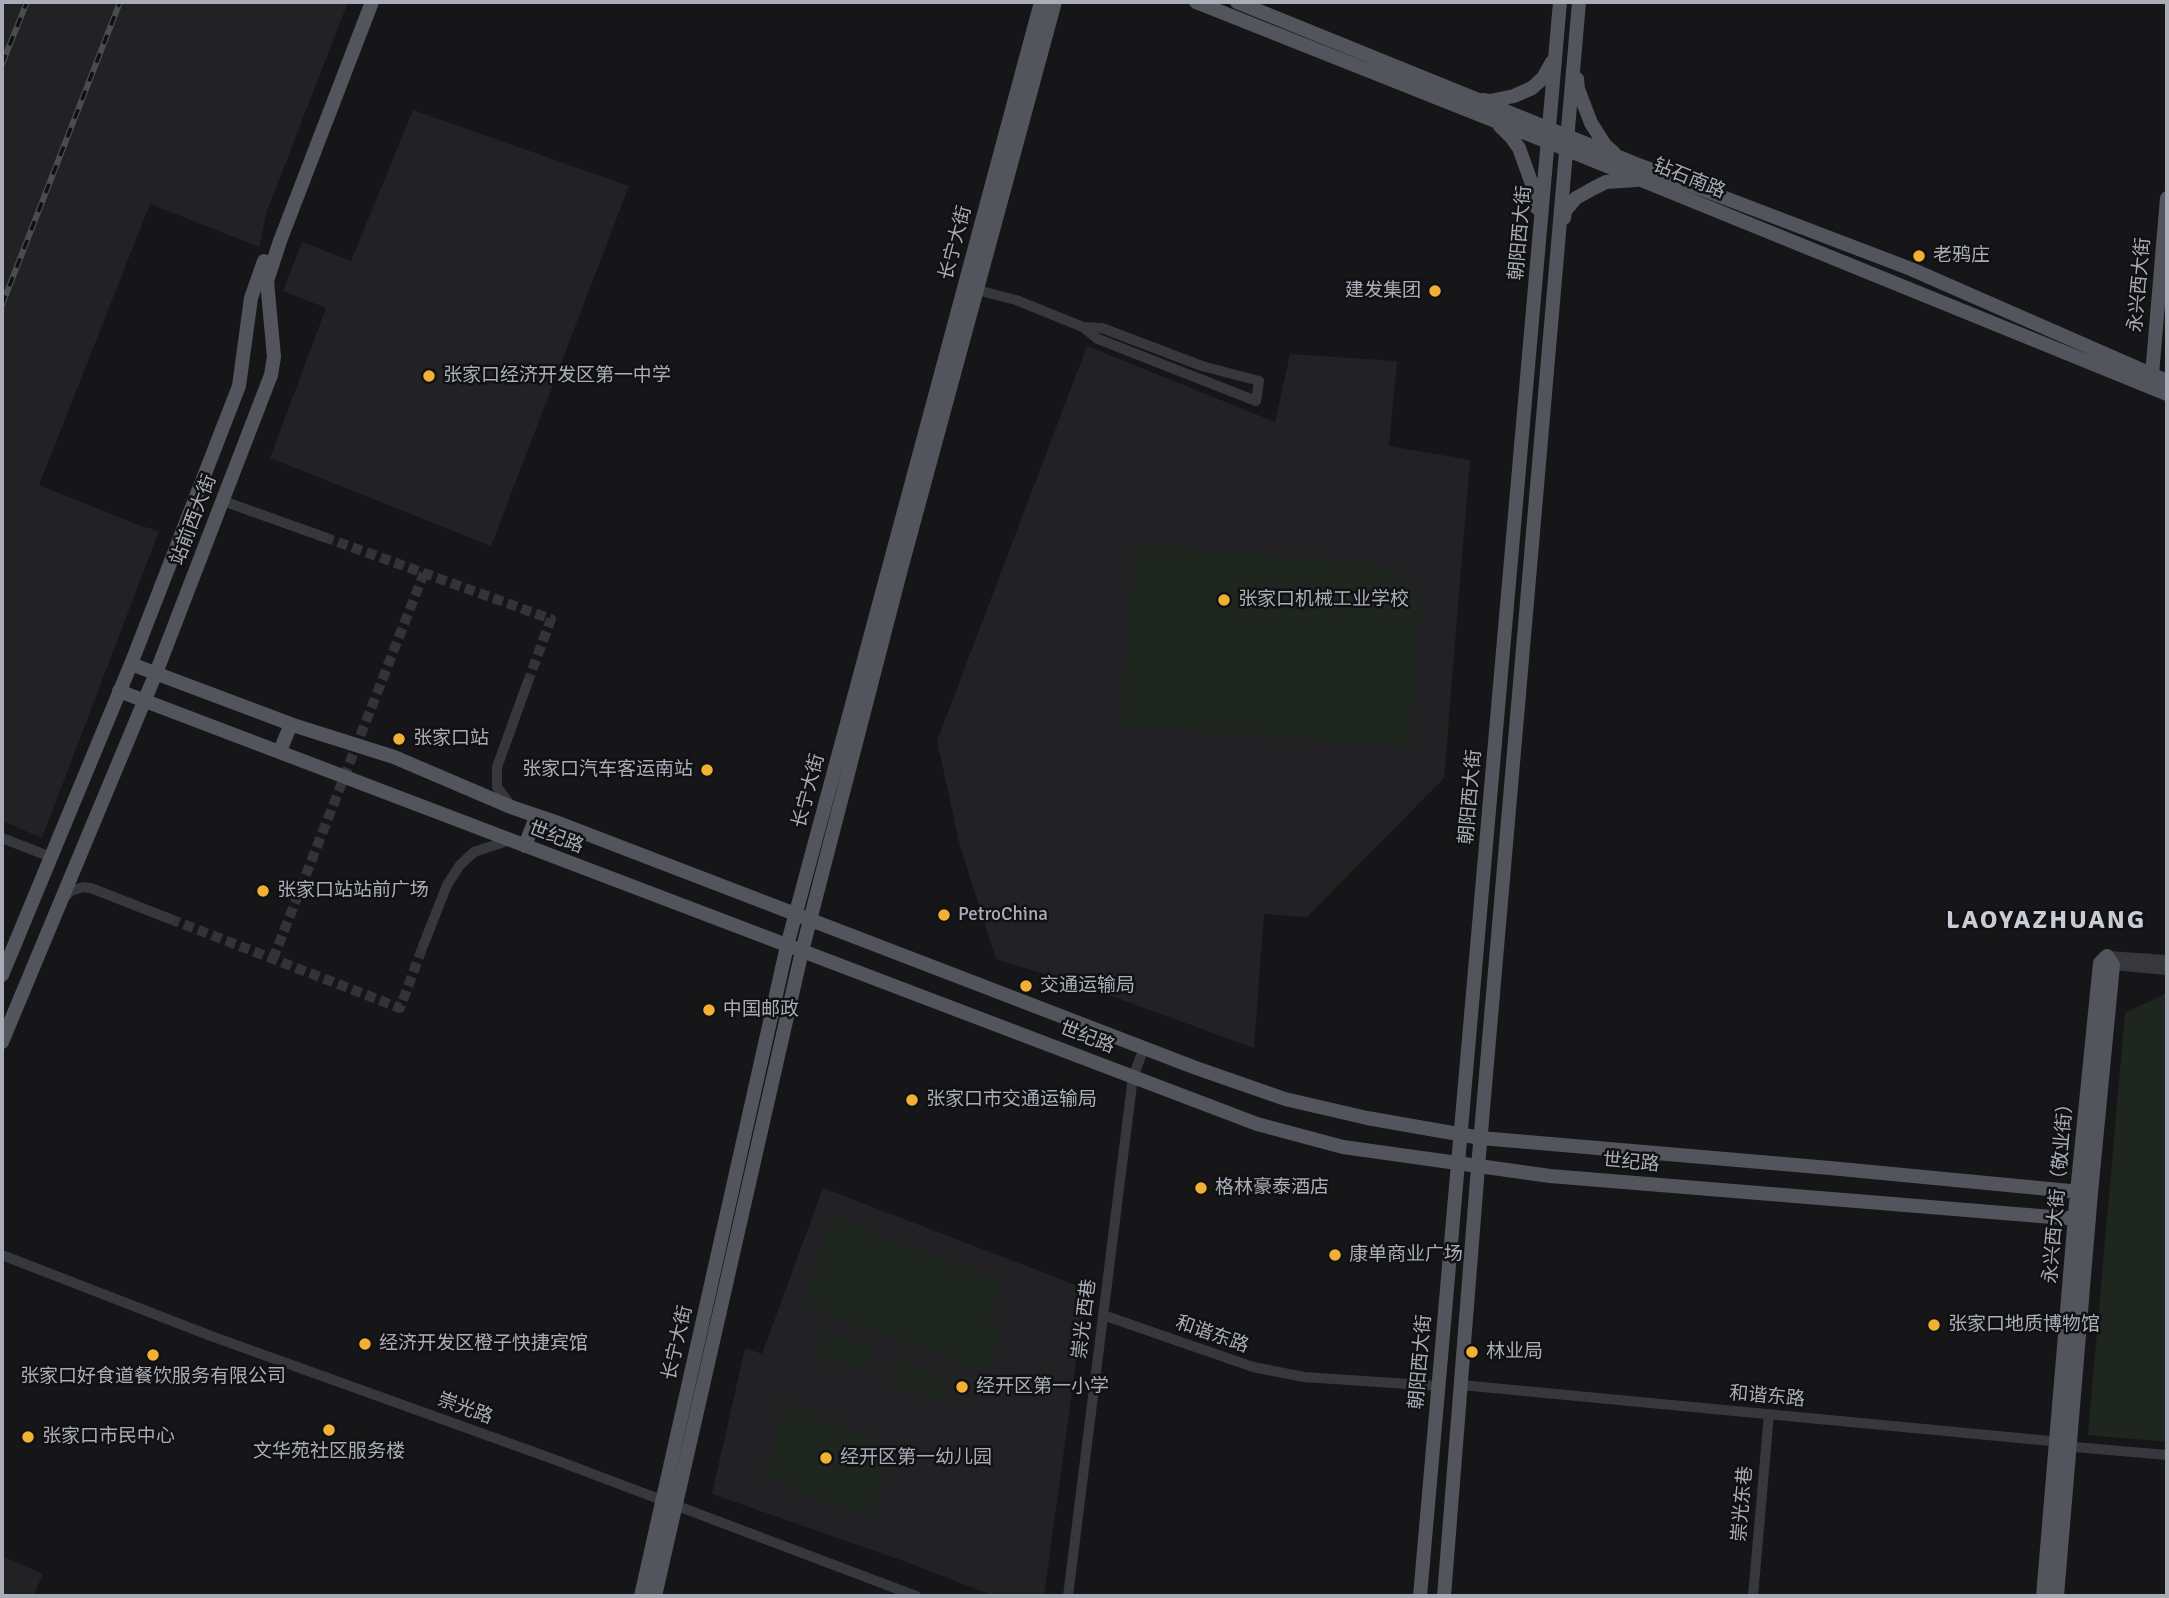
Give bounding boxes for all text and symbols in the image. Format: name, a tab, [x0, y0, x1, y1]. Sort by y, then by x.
street label: 钻石南路	[1649, 154, 1729, 204]
street label: 朝阳西大街	[1506, 185, 1536, 281]
street label: 长宁大街	[935, 203, 977, 283]
street label: 永兴西大街	[2125, 237, 2155, 333]
place label: 老鸦庄	[1933, 245, 1990, 267]
marker: 老鸦庄	[1911, 248, 1927, 264]
place label: 建发集团	[1345, 280, 1421, 302]
marker: 建发集团	[1427, 283, 1443, 299]
place label: 张家口经济开发区第一中学	[443, 365, 671, 387]
marker: 张家口经济开发区第一中学	[421, 368, 437, 384]
street label: 站前西大街	[166, 472, 222, 568]
place label: 张家口机械工业学校	[1238, 589, 1409, 611]
marker: 张家口机械工业学校	[1216, 592, 1232, 608]
place label: 张家口站	[413, 728, 489, 750]
marker: 张家口站	[391, 731, 407, 747]
street label: 朝阳西大街	[1456, 749, 1486, 845]
street label: 长宁大街	[788, 751, 830, 831]
place label: 张家口汽车客运南站	[522, 759, 693, 781]
marker: 张家口汽车客运南站	[699, 762, 715, 778]
street label: 世纪路	[525, 817, 587, 859]
place label: 张家口站站前广场	[277, 880, 429, 902]
marker: 张家口站站前广场	[255, 883, 271, 899]
place label: PetroChina	[958, 904, 1048, 926]
district label: LAOYAZHUANG	[1947, 905, 2145, 937]
marker: PetroChina	[936, 907, 952, 923]
place label: 交通运输局	[1040, 975, 1135, 997]
marker: 交通运输局	[1018, 978, 1034, 994]
place label: 中国邮政	[723, 999, 799, 1021]
marker: 中国邮政	[701, 1002, 717, 1018]
street label: 世纪路	[1056, 1017, 1118, 1059]
place label: 张家口市交通运输局	[926, 1089, 1097, 1111]
marker: 张家口市交通运输局	[904, 1092, 920, 1108]
street label: 永兴西大街（敬业街）	[2039, 1093, 2079, 1285]
street label: 世纪路	[1602, 1149, 1660, 1177]
place label: 格林豪泰酒店	[1215, 1177, 1329, 1199]
marker: 格林豪泰酒店	[1193, 1180, 1209, 1196]
place label: 康单商业广场	[1349, 1244, 1463, 1266]
marker: 康单商业广场	[1327, 1247, 1343, 1263]
street label: 崇光 西巷	[1069, 1278, 1101, 1360]
street label: 长宁大街	[658, 1303, 698, 1383]
street label: 和谐东路	[1172, 1312, 1252, 1358]
street label: 朝阳西大街	[1406, 1314, 1436, 1410]
place label: 张家口地质博物馆	[1948, 1314, 2100, 1336]
marker: 张家口地质博物馆	[1926, 1317, 1942, 1333]
place label: 经济开发区橙子快捷宾馆	[379, 1333, 588, 1355]
marker: 经济开发区橙子快捷宾馆	[357, 1336, 373, 1352]
place label: 林业局	[1486, 1341, 1543, 1363]
marker: 林业局	[1464, 1344, 1480, 1360]
marker: 张家口好食道餐饮服务有限公司	[145, 1347, 161, 1363]
place label: 张家口好食道餐饮服务有限公司	[20, 1366, 286, 1388]
place label: 经开区第一小学	[976, 1376, 1109, 1398]
marker: 经开区第一小学	[954, 1379, 970, 1395]
street label: 和谐东路	[1728, 1382, 1806, 1412]
street label: 崇光路	[434, 1389, 496, 1429]
marker: 文华苑社区服务楼	[321, 1422, 337, 1438]
place label: 张家口市民中心	[42, 1426, 175, 1448]
marker: 张家口市民中心	[20, 1429, 36, 1445]
place label: 文华苑社区服务楼	[253, 1441, 405, 1463]
place label: 经开区第一幼儿园	[840, 1447, 992, 1469]
marker: 经开区第一幼儿园	[818, 1450, 834, 1466]
street label: 崇光东巷	[1728, 1465, 1758, 1543]

